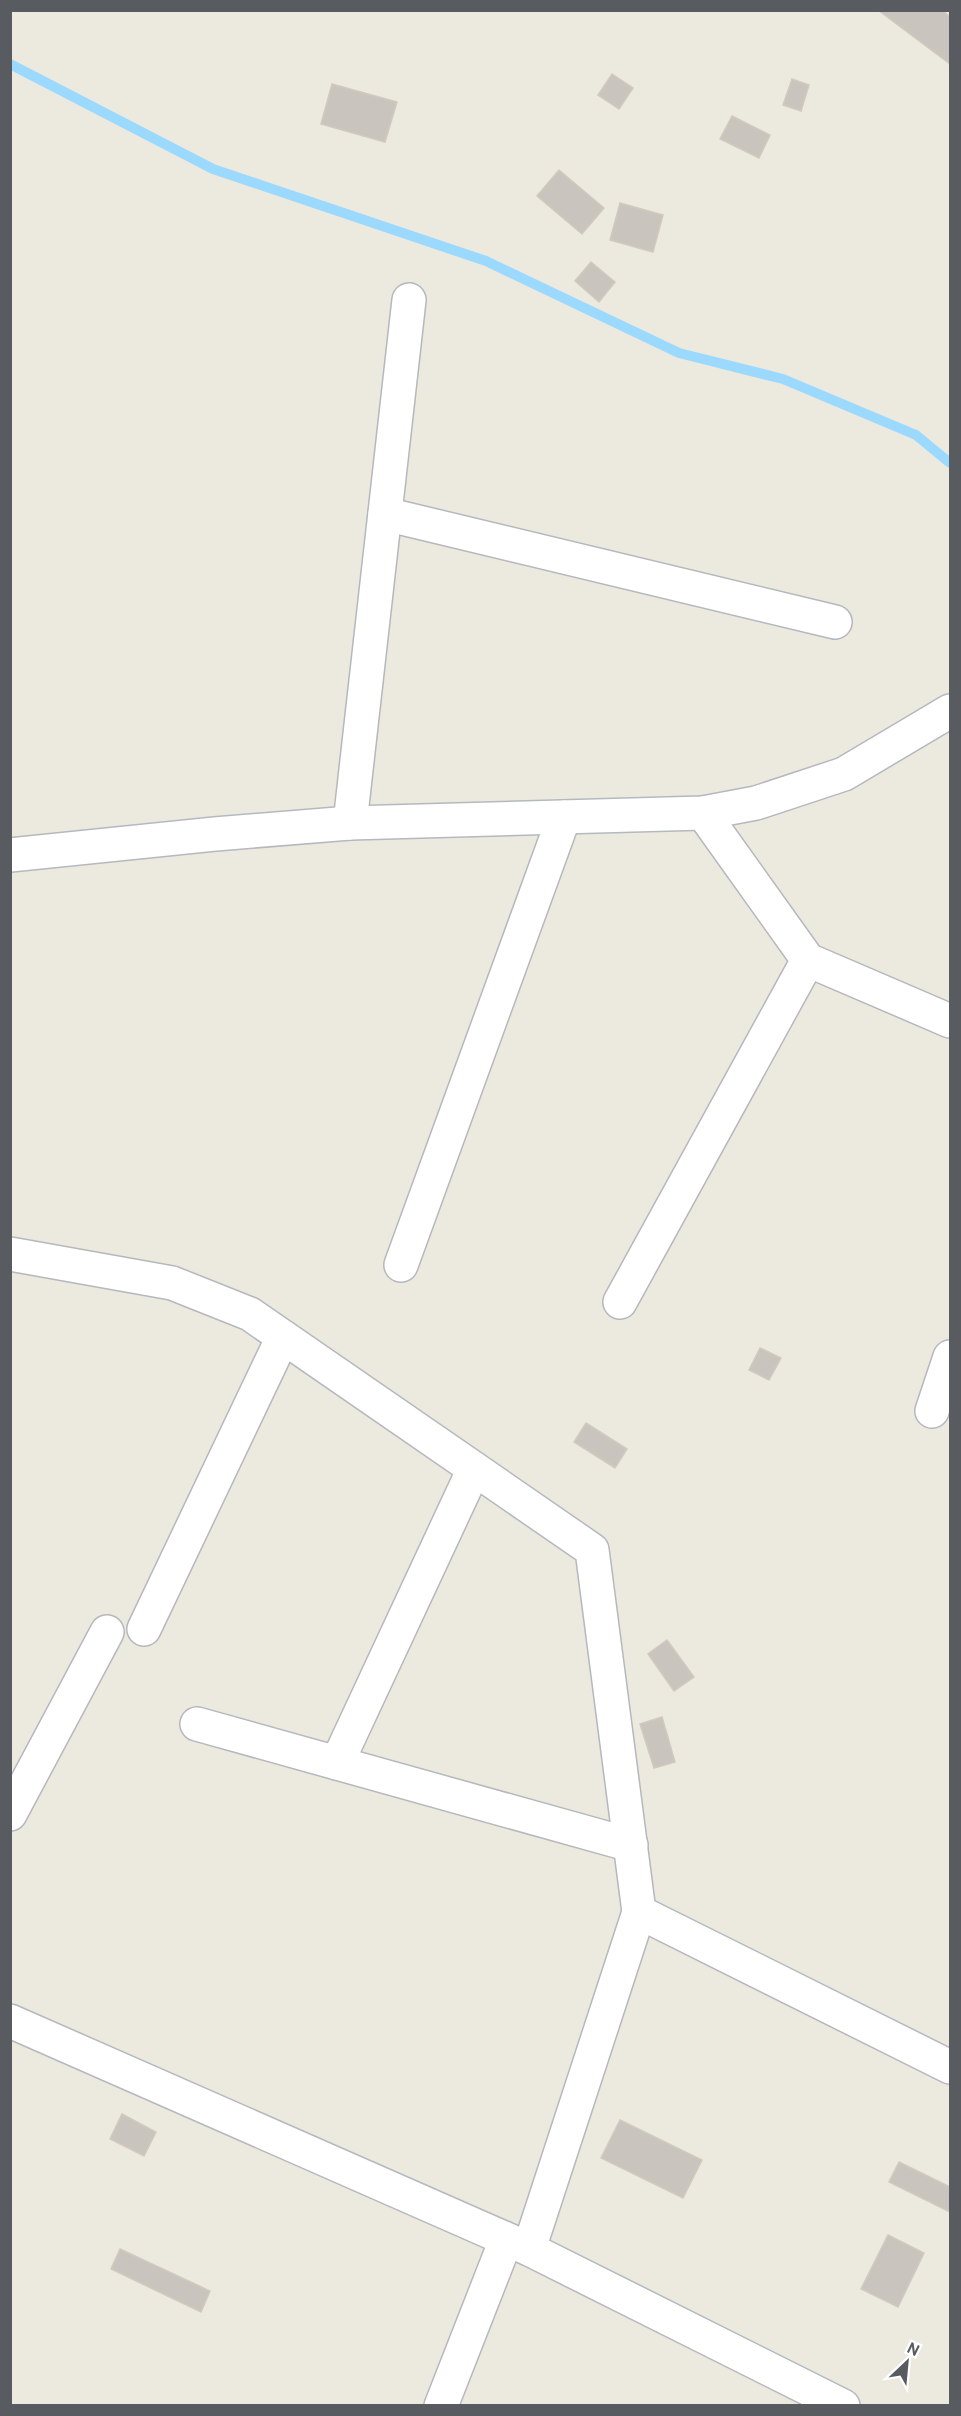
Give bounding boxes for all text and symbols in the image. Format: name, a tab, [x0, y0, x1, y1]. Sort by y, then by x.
north arrow	[877, 2332, 937, 2392]
text: N	[903, 2339, 922, 2362]

